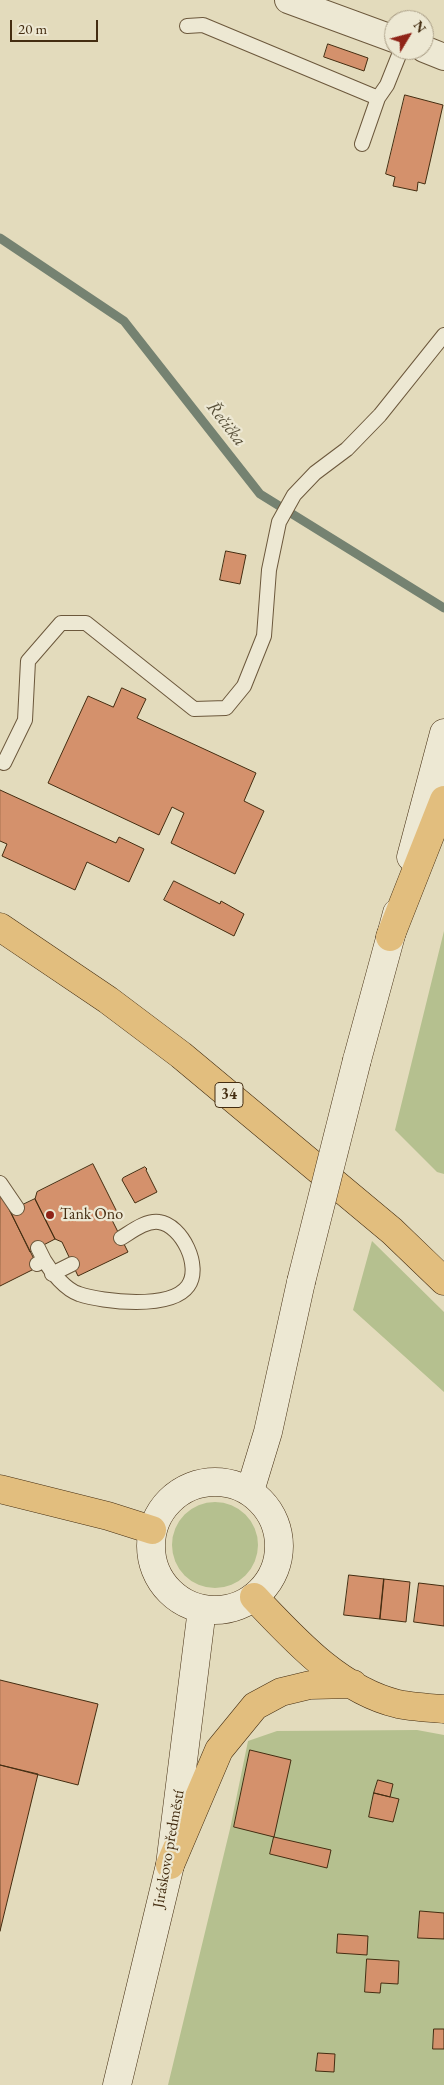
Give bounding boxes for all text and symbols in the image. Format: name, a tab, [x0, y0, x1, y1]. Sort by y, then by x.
scale bar	[12, 10, 100, 42]
north arrow	[384, 10, 434, 60]
text: N	[410, 17, 431, 37]
text: 20 m	[18, 19, 47, 38]
water label: Řečička	[202, 397, 250, 451]
road number: 34	[215, 1082, 243, 1108]
place label: Tank Ono	[60, 1205, 123, 1225]
marker: Tank Ono	[44, 1209, 56, 1221]
street label: Jiráskovo předměstí	[149, 1788, 189, 1910]

